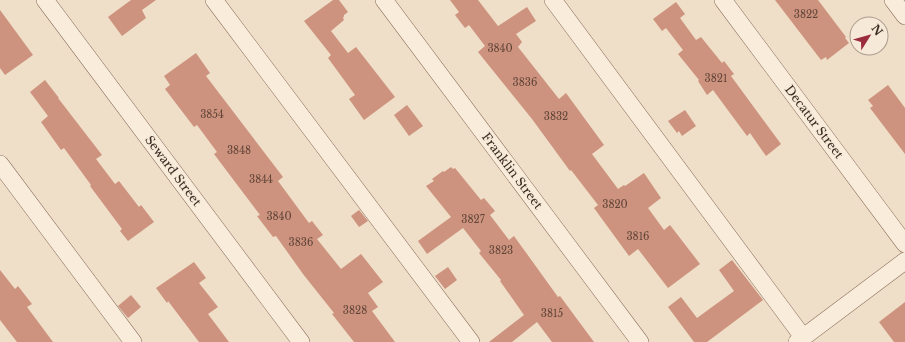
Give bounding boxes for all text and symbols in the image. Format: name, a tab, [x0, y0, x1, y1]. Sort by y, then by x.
house number: 3822	[794, 8, 818, 21]
north arrow	[849, 16, 889, 56]
text: N	[868, 22, 886, 39]
house number: 3840	[487, 42, 513, 55]
house number: 3821	[705, 72, 727, 85]
house number: 3836	[513, 76, 537, 89]
street label: Decatur Street	[782, 82, 847, 162]
house number: 3854	[200, 108, 224, 121]
house number: 3832	[544, 110, 568, 123]
street label: Franklin Street	[479, 130, 546, 212]
street label: Seward Street	[142, 132, 205, 209]
house number: 3848	[227, 144, 251, 157]
house number: 3844	[249, 173, 273, 186]
house number: 3820	[602, 198, 628, 211]
house number: 3840	[266, 210, 292, 223]
house number: 3827	[461, 213, 486, 226]
house number: 3816	[626, 230, 650, 243]
house number: 3836	[289, 236, 313, 249]
house number: 3823	[489, 244, 513, 257]
house number: 3828	[343, 304, 367, 317]
house number: 3815	[541, 307, 563, 320]

